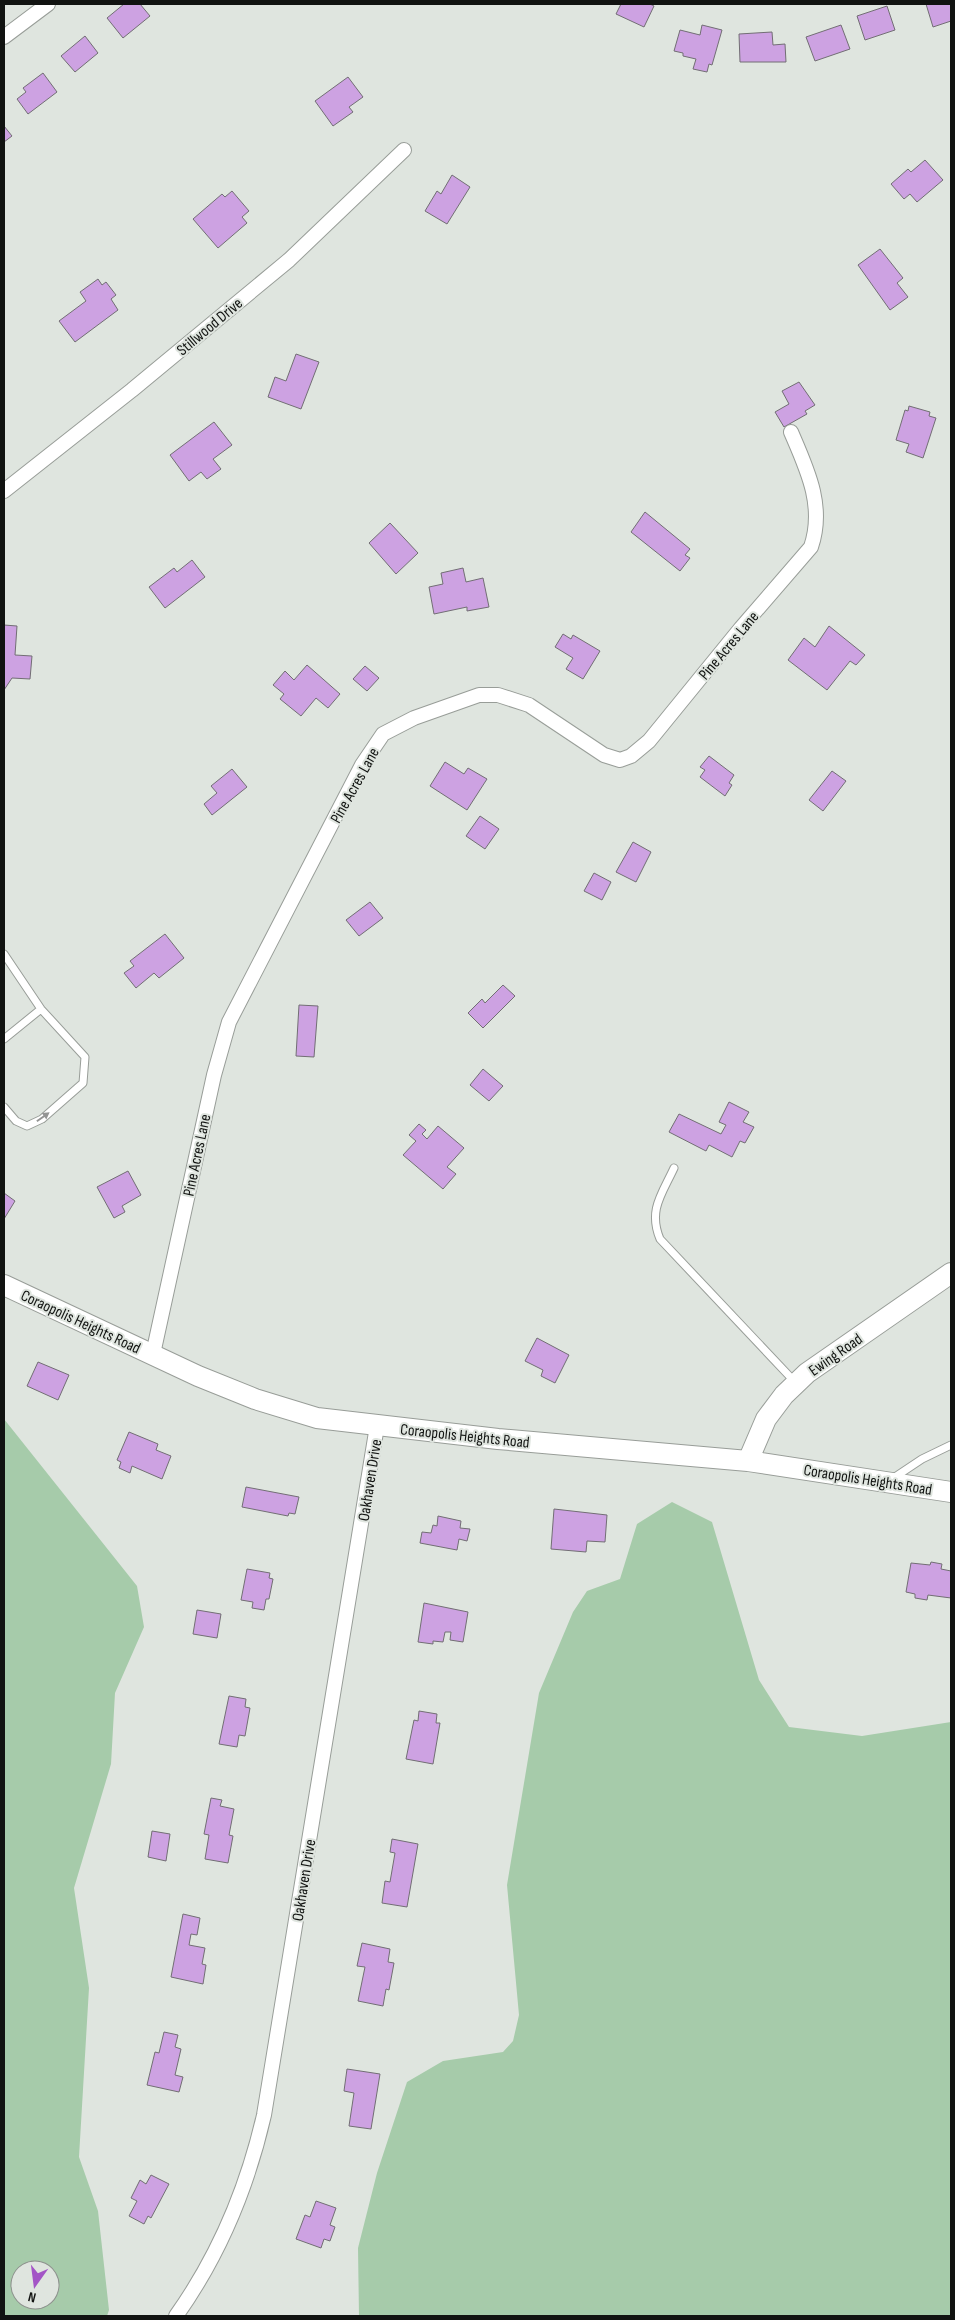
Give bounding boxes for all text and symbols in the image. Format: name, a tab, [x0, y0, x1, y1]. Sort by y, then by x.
street label: Stillwood Drive	[173, 294, 247, 360]
street label: Pine Acres Lane	[695, 608, 763, 684]
street label: Pine Acres Lane	[327, 745, 384, 827]
one-way arrow	[36, 1112, 50, 1122]
street label: Pine Acres Lane	[180, 1113, 215, 1198]
street label: Coraopolis Heights Road	[18, 1286, 143, 1358]
street label: Ewing Road	[805, 1330, 866, 1381]
street label: Coraopolis Heights Road	[399, 1420, 530, 1453]
street label: Oakhaven Drive	[355, 1438, 386, 1523]
street label: Coraopolis Heights Road	[802, 1461, 933, 1500]
street label: Oakhaven Drive	[289, 1838, 320, 1923]
north arrow	[10, 2260, 60, 2310]
text: N	[26, 2288, 38, 2306]

